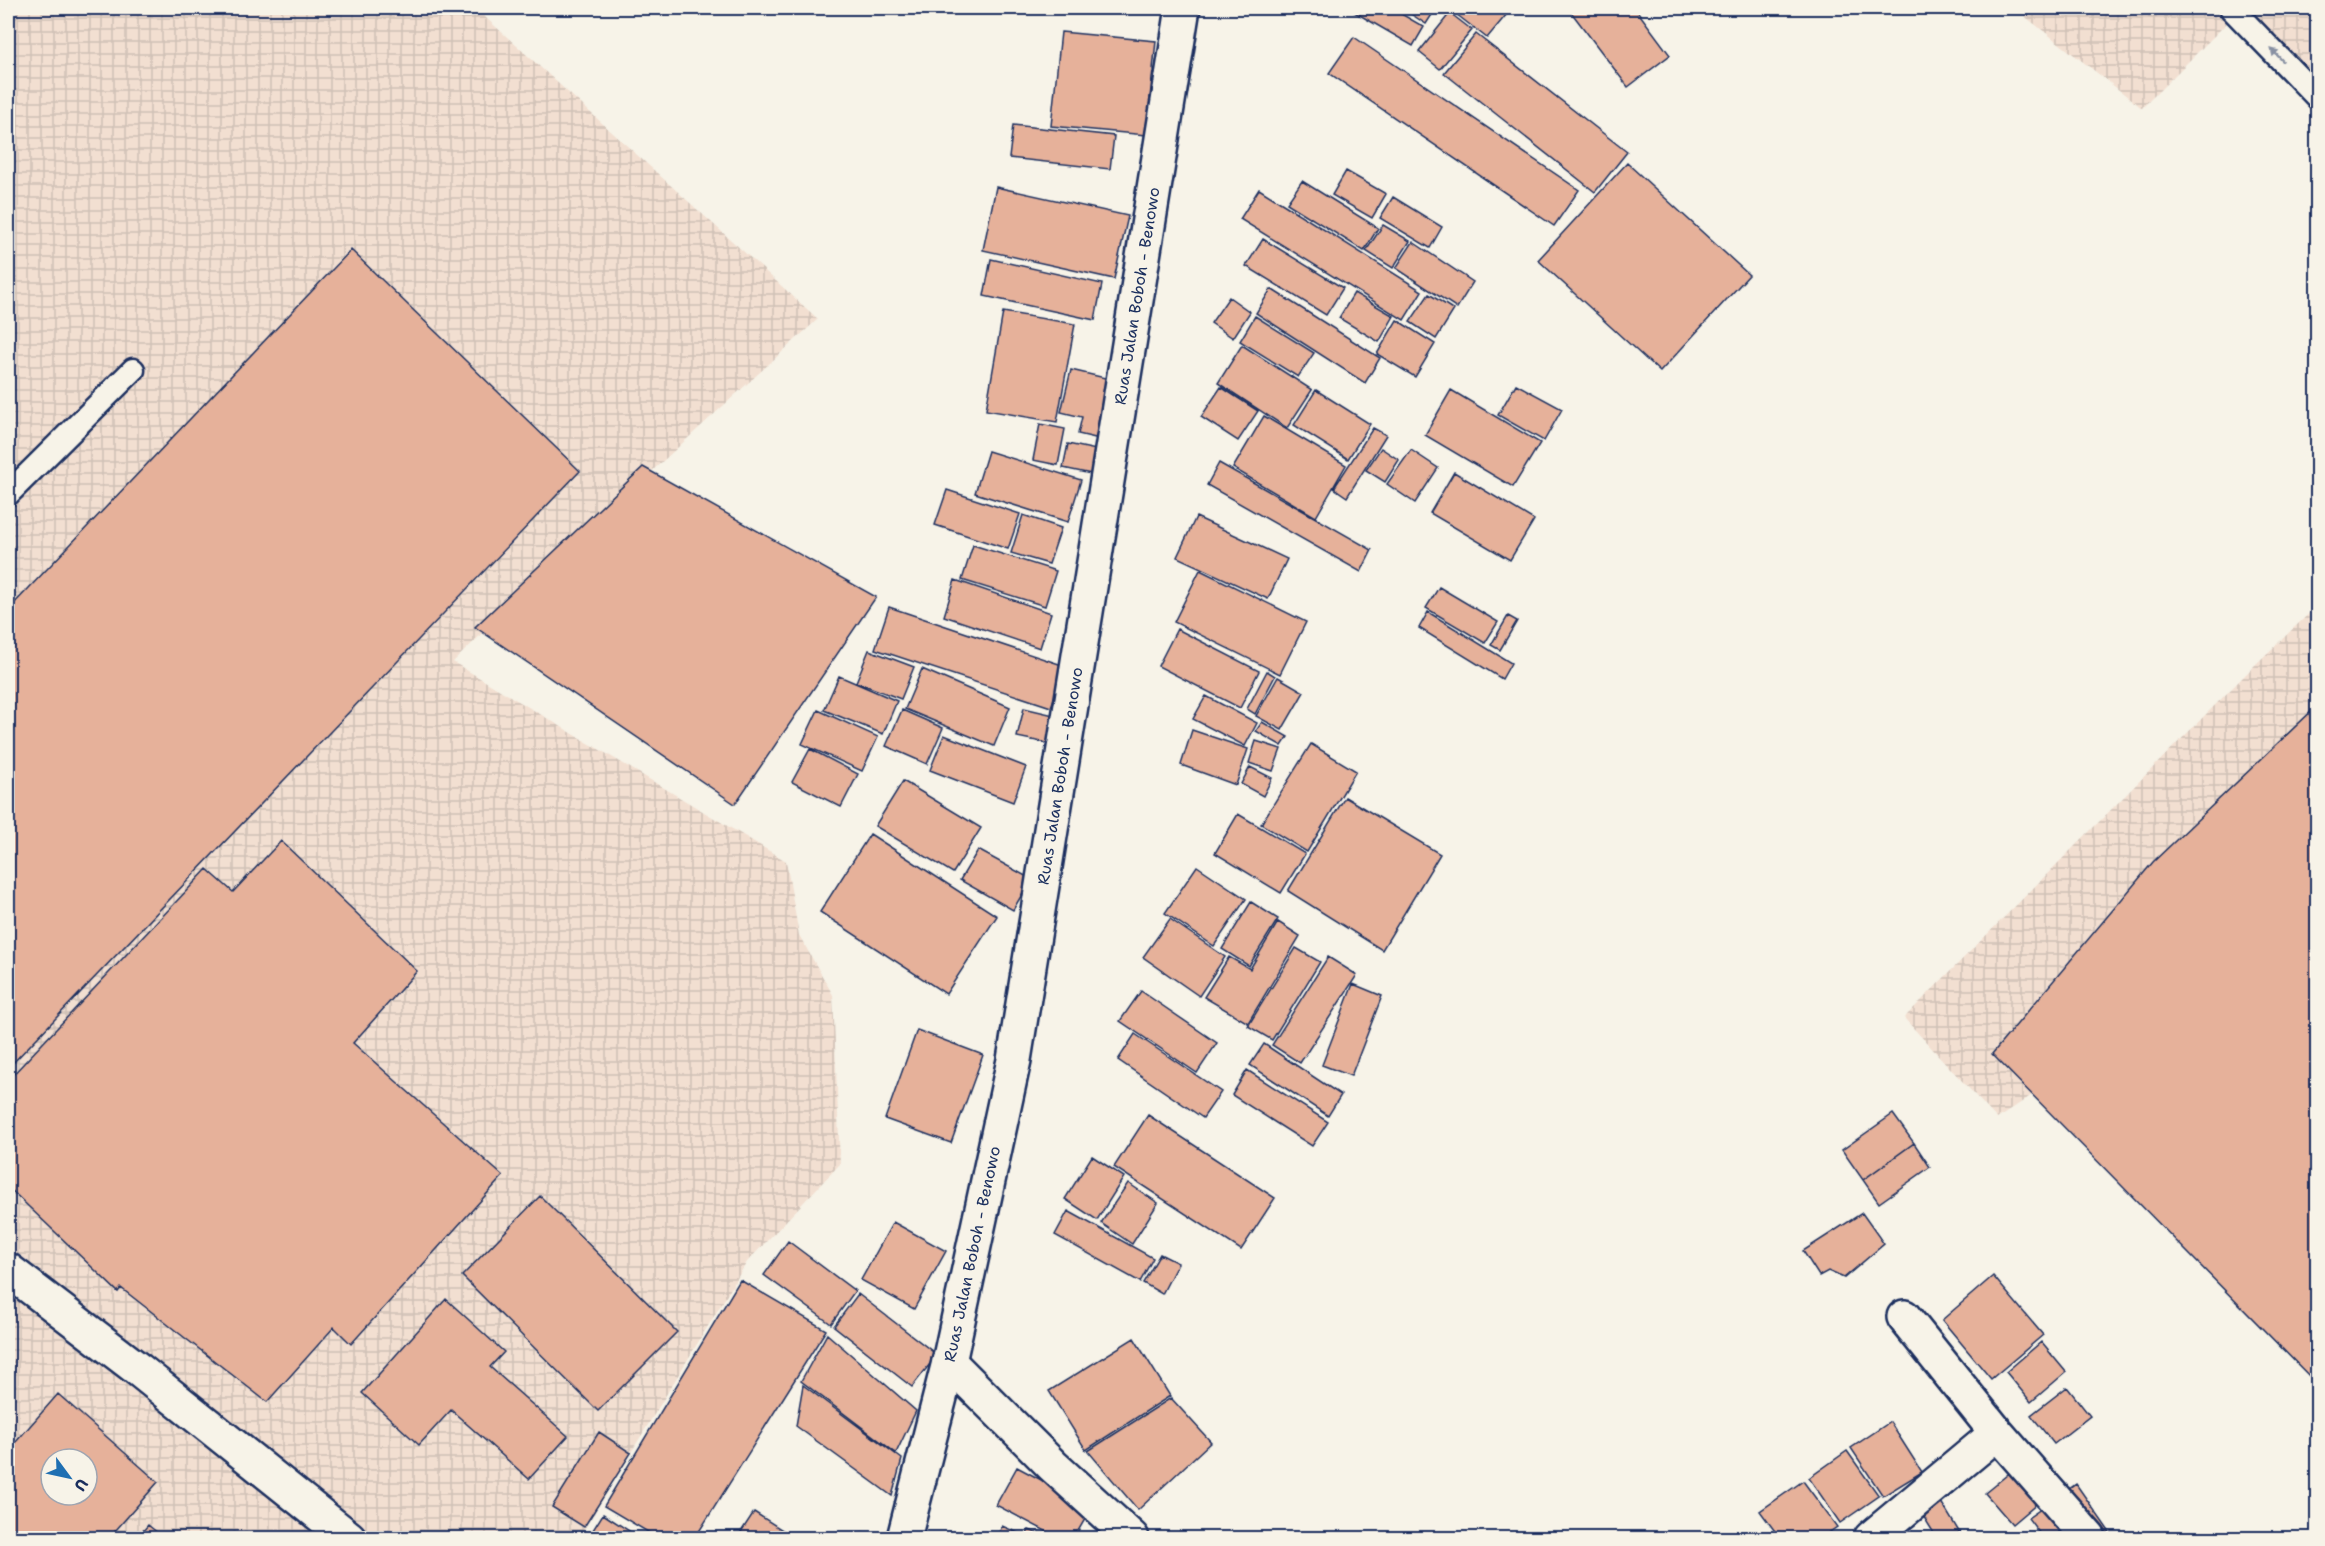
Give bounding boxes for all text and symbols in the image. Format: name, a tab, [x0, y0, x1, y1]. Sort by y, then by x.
one-way arrow	[2270, 48, 2284, 63]
street label: Ruas Jalan Boboh - Benowo	[1109, 186, 1165, 406]
street label: Ruas Jalan Boboh - Benowo	[1032, 666, 1088, 886]
street label: Ruas Jalan Boboh - Benowo	[939, 1144, 1005, 1364]
north arrow	[39, 1447, 99, 1507]
text: U	[69, 1475, 93, 1495]

